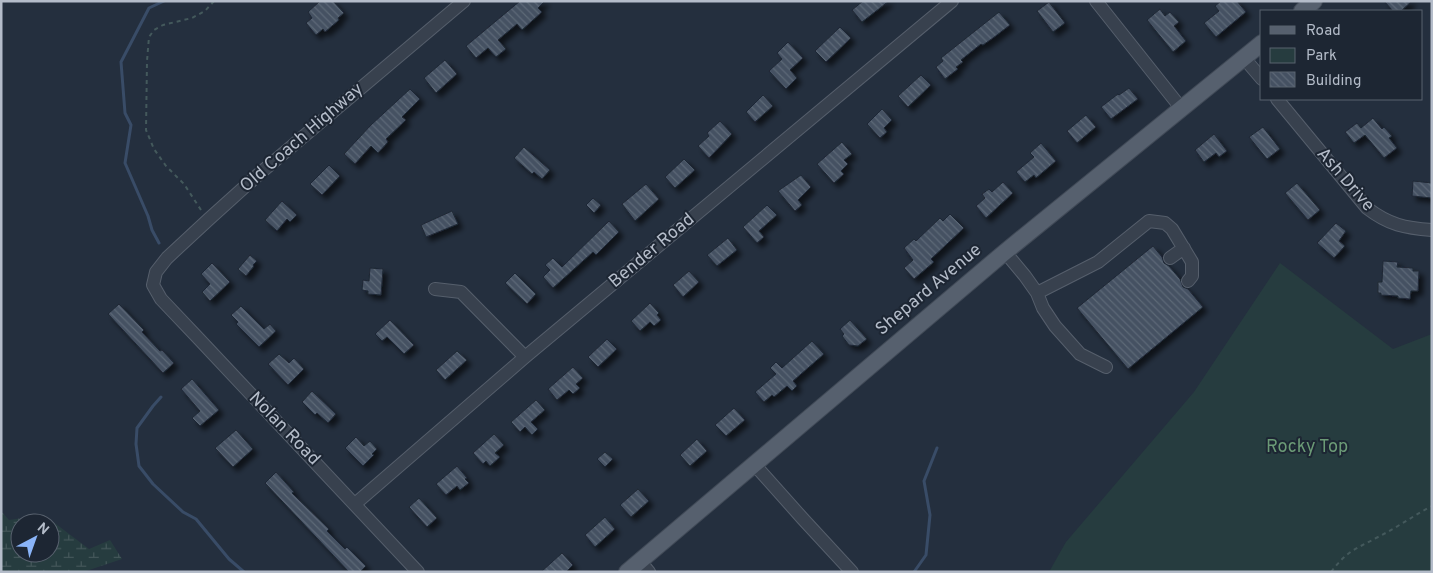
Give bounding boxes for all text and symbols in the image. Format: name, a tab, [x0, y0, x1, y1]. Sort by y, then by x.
legend	[1260, 10, 1423, 100]
text: Road	[1306, 22, 1341, 41]
text: Park	[1306, 47, 1337, 66]
text: Building	[1306, 72, 1361, 91]
street label: Old Coach Highway	[235, 78, 369, 198]
street label: Ash Drive	[1311, 143, 1379, 217]
street label: Bender Road	[604, 208, 700, 294]
street label: Shepard Avenue	[871, 239, 987, 341]
street label: Nolan Road	[243, 387, 325, 471]
park label: Rocky Top	[1266, 436, 1348, 459]
north arrow	[10, 513, 60, 563]
text: N	[33, 520, 52, 539]

